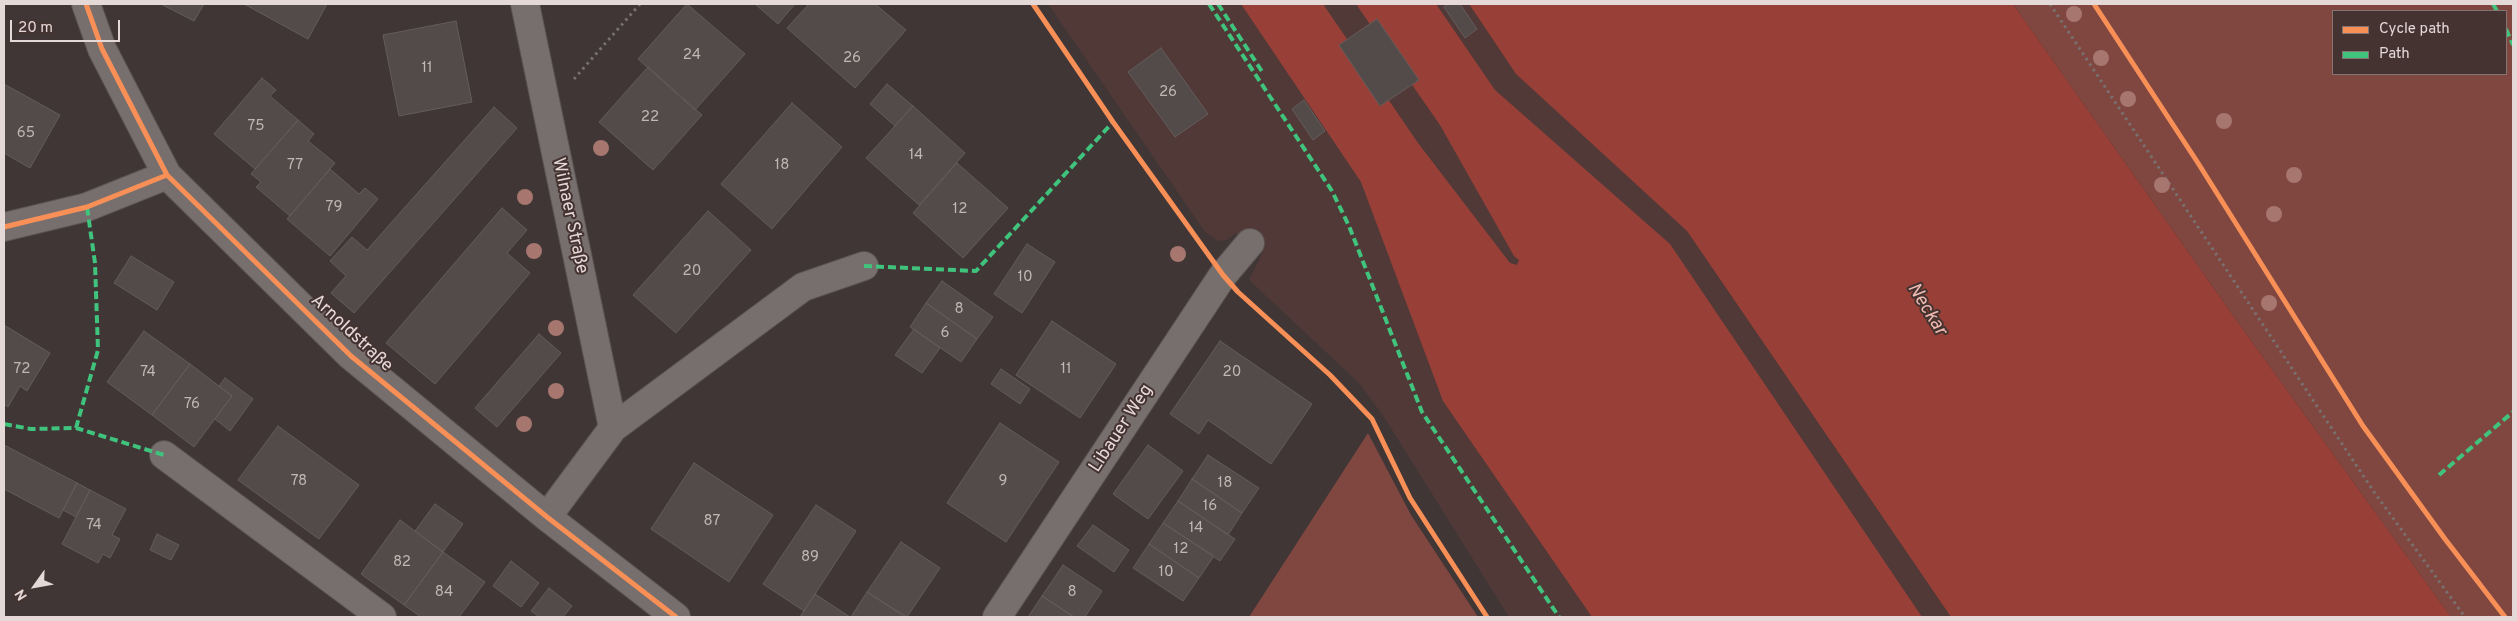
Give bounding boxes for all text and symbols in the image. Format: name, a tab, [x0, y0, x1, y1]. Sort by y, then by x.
scale bar	[12, 10, 122, 42]
legend	[2332, 10, 2507, 75]
text: 20 m	[18, 19, 53, 38]
text: Cycle path	[2379, 20, 2450, 39]
text: Path	[2379, 45, 2410, 64]
house number: 24	[683, 47, 701, 65]
house number: 26	[843, 50, 861, 68]
house number: 11	[421, 60, 433, 78]
house number: 26	[1159, 84, 1177, 102]
house number: 22	[641, 109, 659, 127]
house number: 75	[247, 118, 265, 136]
house number: 65	[17, 125, 35, 143]
house number: 14	[909, 147, 923, 165]
street label: Wilnaer Straße	[546, 156, 592, 276]
house number: 77	[287, 157, 303, 175]
house number: 18	[775, 157, 789, 175]
house number: 79	[326, 199, 342, 217]
house number: 12	[953, 201, 967, 219]
house number: 20	[683, 263, 701, 281]
house number: 10	[1017, 269, 1033, 287]
water label: Neckar	[1901, 279, 1951, 341]
street label: Arnoldstraße	[305, 290, 397, 378]
house number: 8	[954, 301, 964, 319]
house number: 6	[941, 325, 949, 343]
house number: 72	[14, 361, 30, 379]
house number: 11	[1060, 361, 1072, 379]
house number: 74	[140, 364, 156, 382]
house number: 20	[1223, 364, 1241, 382]
street label: Libauer Weg	[1086, 381, 1158, 477]
house number: 76	[184, 396, 200, 414]
house number: 78	[291, 473, 307, 491]
house number: 9	[999, 473, 1007, 491]
house number: 18	[1218, 475, 1232, 493]
house number: 16	[1203, 498, 1217, 516]
house number: 87	[704, 513, 720, 531]
house number: 74	[86, 517, 102, 535]
house number: 14	[1189, 520, 1203, 538]
house number: 12	[1174, 541, 1188, 559]
house number: 89	[801, 549, 819, 567]
house number: 82	[393, 554, 411, 572]
north arrow	[10, 561, 60, 611]
house number: 10	[1158, 564, 1174, 582]
house number: 84	[435, 584, 453, 602]
house number: 8	[1067, 584, 1077, 602]
text: N	[12, 585, 32, 603]

